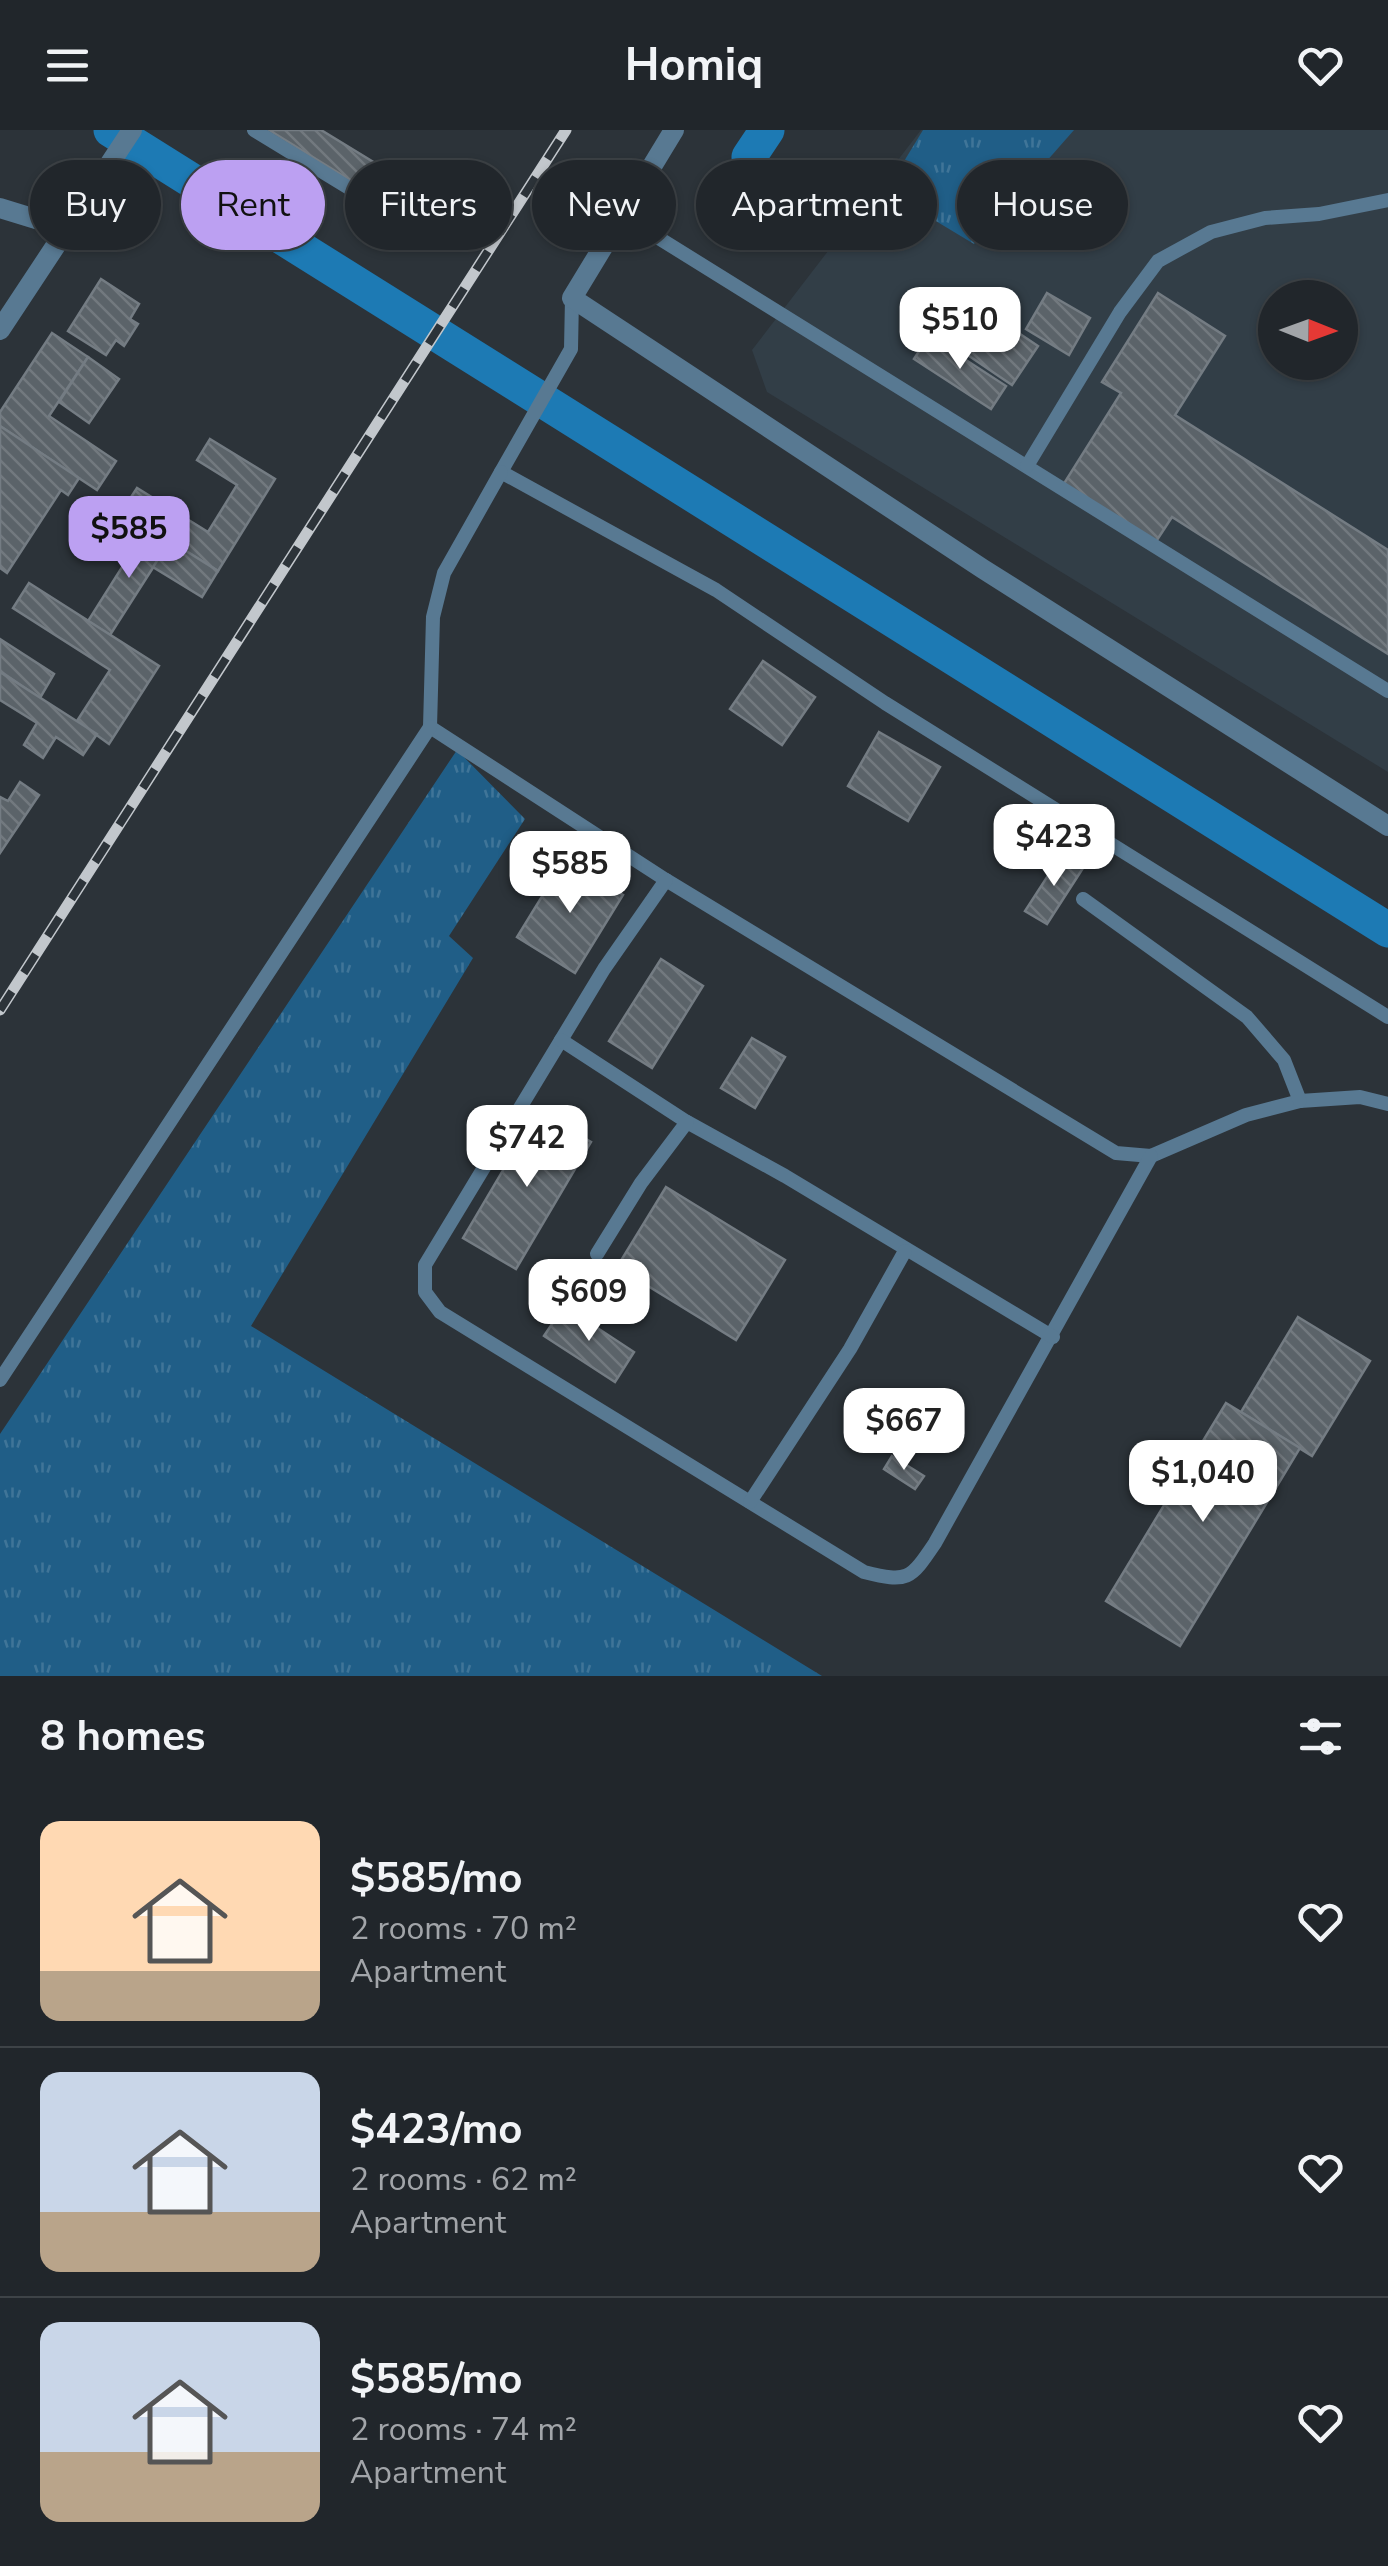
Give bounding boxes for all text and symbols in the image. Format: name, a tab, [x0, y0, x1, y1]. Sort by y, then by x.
text: Homiq	[625, 35, 763, 96]
icon: menu	[40, 38, 95, 93]
icon: heart	[1293, 38, 1348, 93]
chip: Buy	[30, 160, 161, 250]
chip: Rent	[181, 160, 325, 250]
chip: Filters	[345, 160, 512, 250]
chip: New	[532, 160, 676, 250]
chip: Apartment	[696, 160, 937, 250]
chip: House	[957, 160, 1128, 250]
north arrow	[1258, 280, 1358, 380]
map controls	[1258, 280, 1358, 380]
pin: $510	[901, 287, 1019, 372]
text: $510	[922, 298, 998, 341]
pin: $585	[70, 496, 188, 581]
text: $585	[91, 507, 167, 550]
pin: $423	[995, 804, 1113, 889]
text: $423	[1016, 815, 1092, 858]
pin: $585	[511, 831, 629, 916]
text: $585	[532, 842, 608, 885]
pin: $742	[468, 1105, 586, 1190]
text: $742	[489, 1116, 565, 1159]
pin: $609	[530, 1259, 648, 1344]
text: $609	[551, 1270, 627, 1313]
pin: $667	[845, 1388, 963, 1473]
text: $667	[866, 1399, 942, 1442]
pin: $1,040	[1122, 1440, 1284, 1525]
text: $1,040	[1151, 1451, 1255, 1494]
text: 8 homes	[40, 1708, 205, 1765]
icon: filters	[1293, 1709, 1348, 1764]
text: $585/mo	[350, 1850, 522, 1907]
icon: home	[120, 1861, 240, 1981]
icon: heart	[1293, 1894, 1348, 1949]
text: 2 rooms · 70 m²	[350, 1907, 577, 1950]
text: Apartment	[350, 1950, 506, 1993]
text: $423/mo	[350, 2101, 522, 2158]
icon: home	[120, 2112, 240, 2232]
icon: heart	[1293, 2145, 1348, 2200]
text: 2 rooms · 62 m²	[350, 2158, 577, 2201]
text: Apartment	[350, 2201, 506, 2244]
text: $585/mo	[350, 2351, 522, 2408]
icon: home	[120, 2362, 240, 2482]
icon: heart	[1293, 2395, 1348, 2450]
text: 2 rooms · 74 m²	[350, 2408, 577, 2451]
text: Apartment	[350, 2451, 506, 2494]

